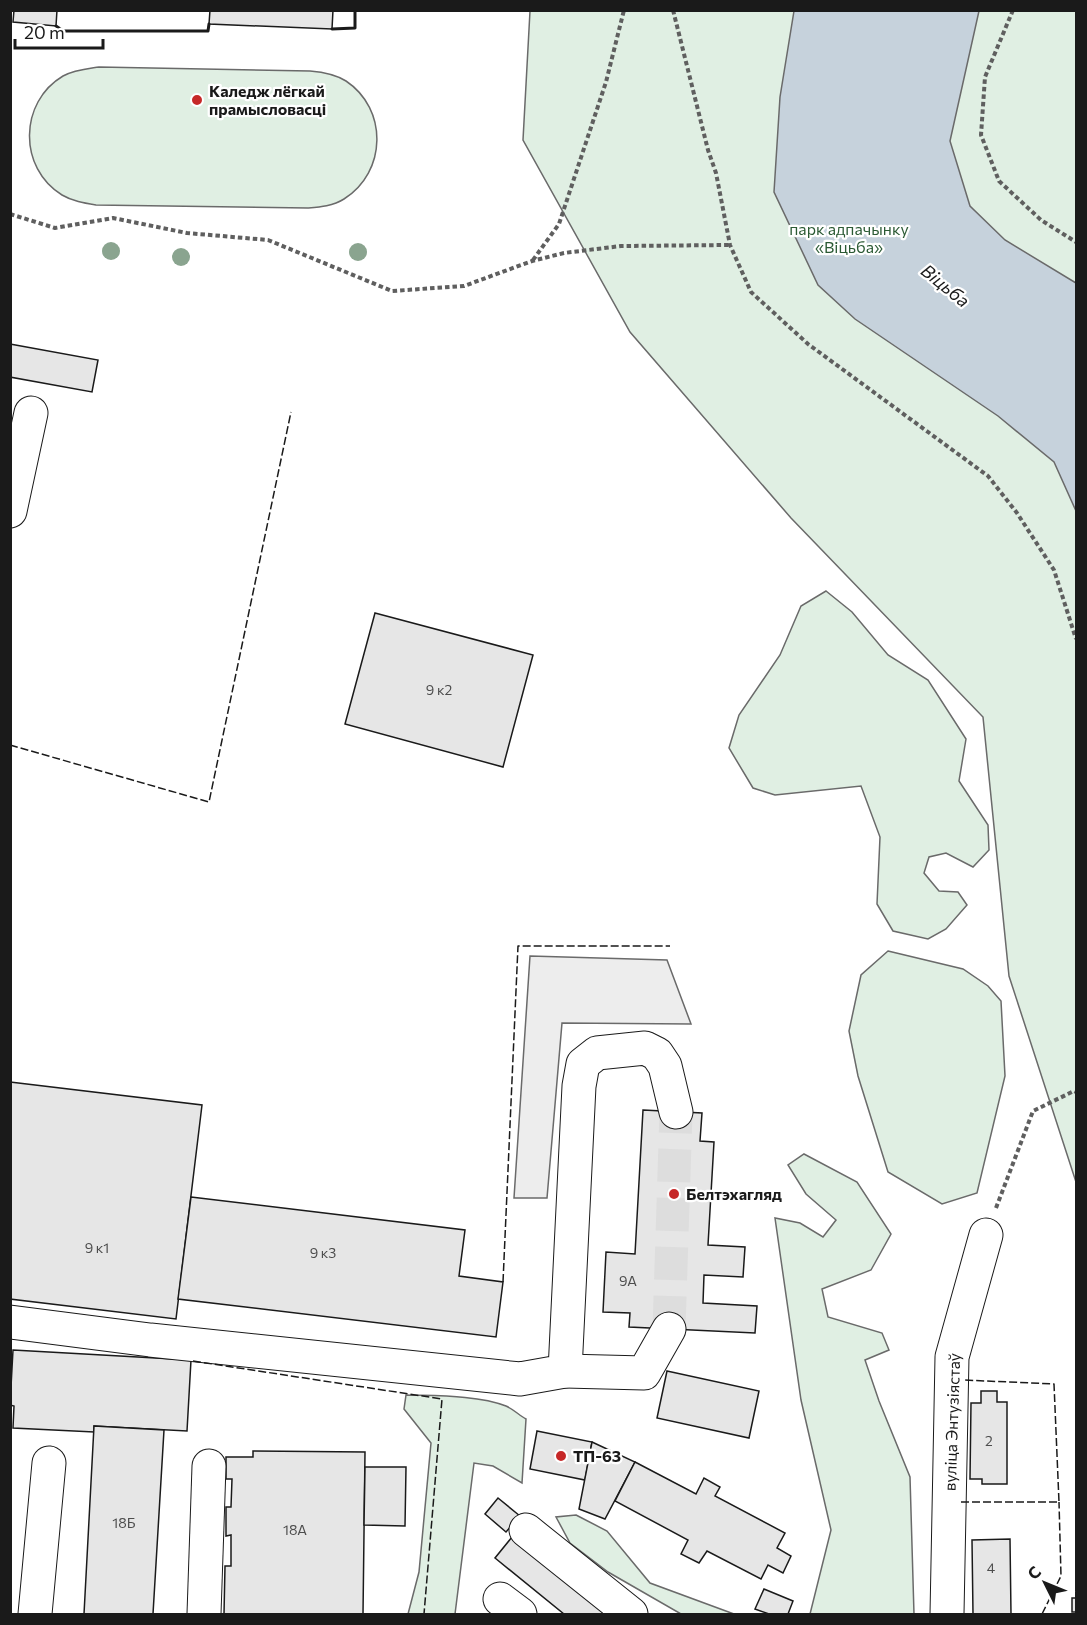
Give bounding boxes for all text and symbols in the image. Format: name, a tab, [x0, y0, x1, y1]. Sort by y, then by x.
scale bar	[15, 12, 104, 50]
text: 20 m	[24, 21, 65, 43]
place label: Каледж лёгкай прамысловасці	[209, 81, 326, 118]
marker: Каледж лёгкай прамысловасці	[190, 93, 204, 107]
park label: парк адпачынку «Віцьба»	[789, 219, 909, 256]
water label: Віцьба	[917, 259, 974, 311]
house number: 9 к2	[426, 681, 452, 698]
place label: Белтэхагляд	[686, 1184, 782, 1203]
marker: Белтэхагляд	[667, 1187, 681, 1201]
house number: 9 к1	[85, 1239, 109, 1256]
house number: 9 к3	[310, 1244, 336, 1261]
house number: 9А	[619, 1272, 637, 1289]
street label: вуліца Энтузіястаў	[940, 1353, 963, 1491]
house number: 2	[985, 1432, 993, 1449]
place label: ТП-63	[573, 1446, 621, 1465]
marker: ТП-63	[554, 1449, 568, 1463]
house number: 18Б	[112, 1514, 136, 1531]
house number: 18А	[283, 1521, 307, 1538]
north arrow	[1015, 1553, 1075, 1613]
house number: 4	[987, 1559, 996, 1576]
text: С	[1023, 1562, 1044, 1583]

